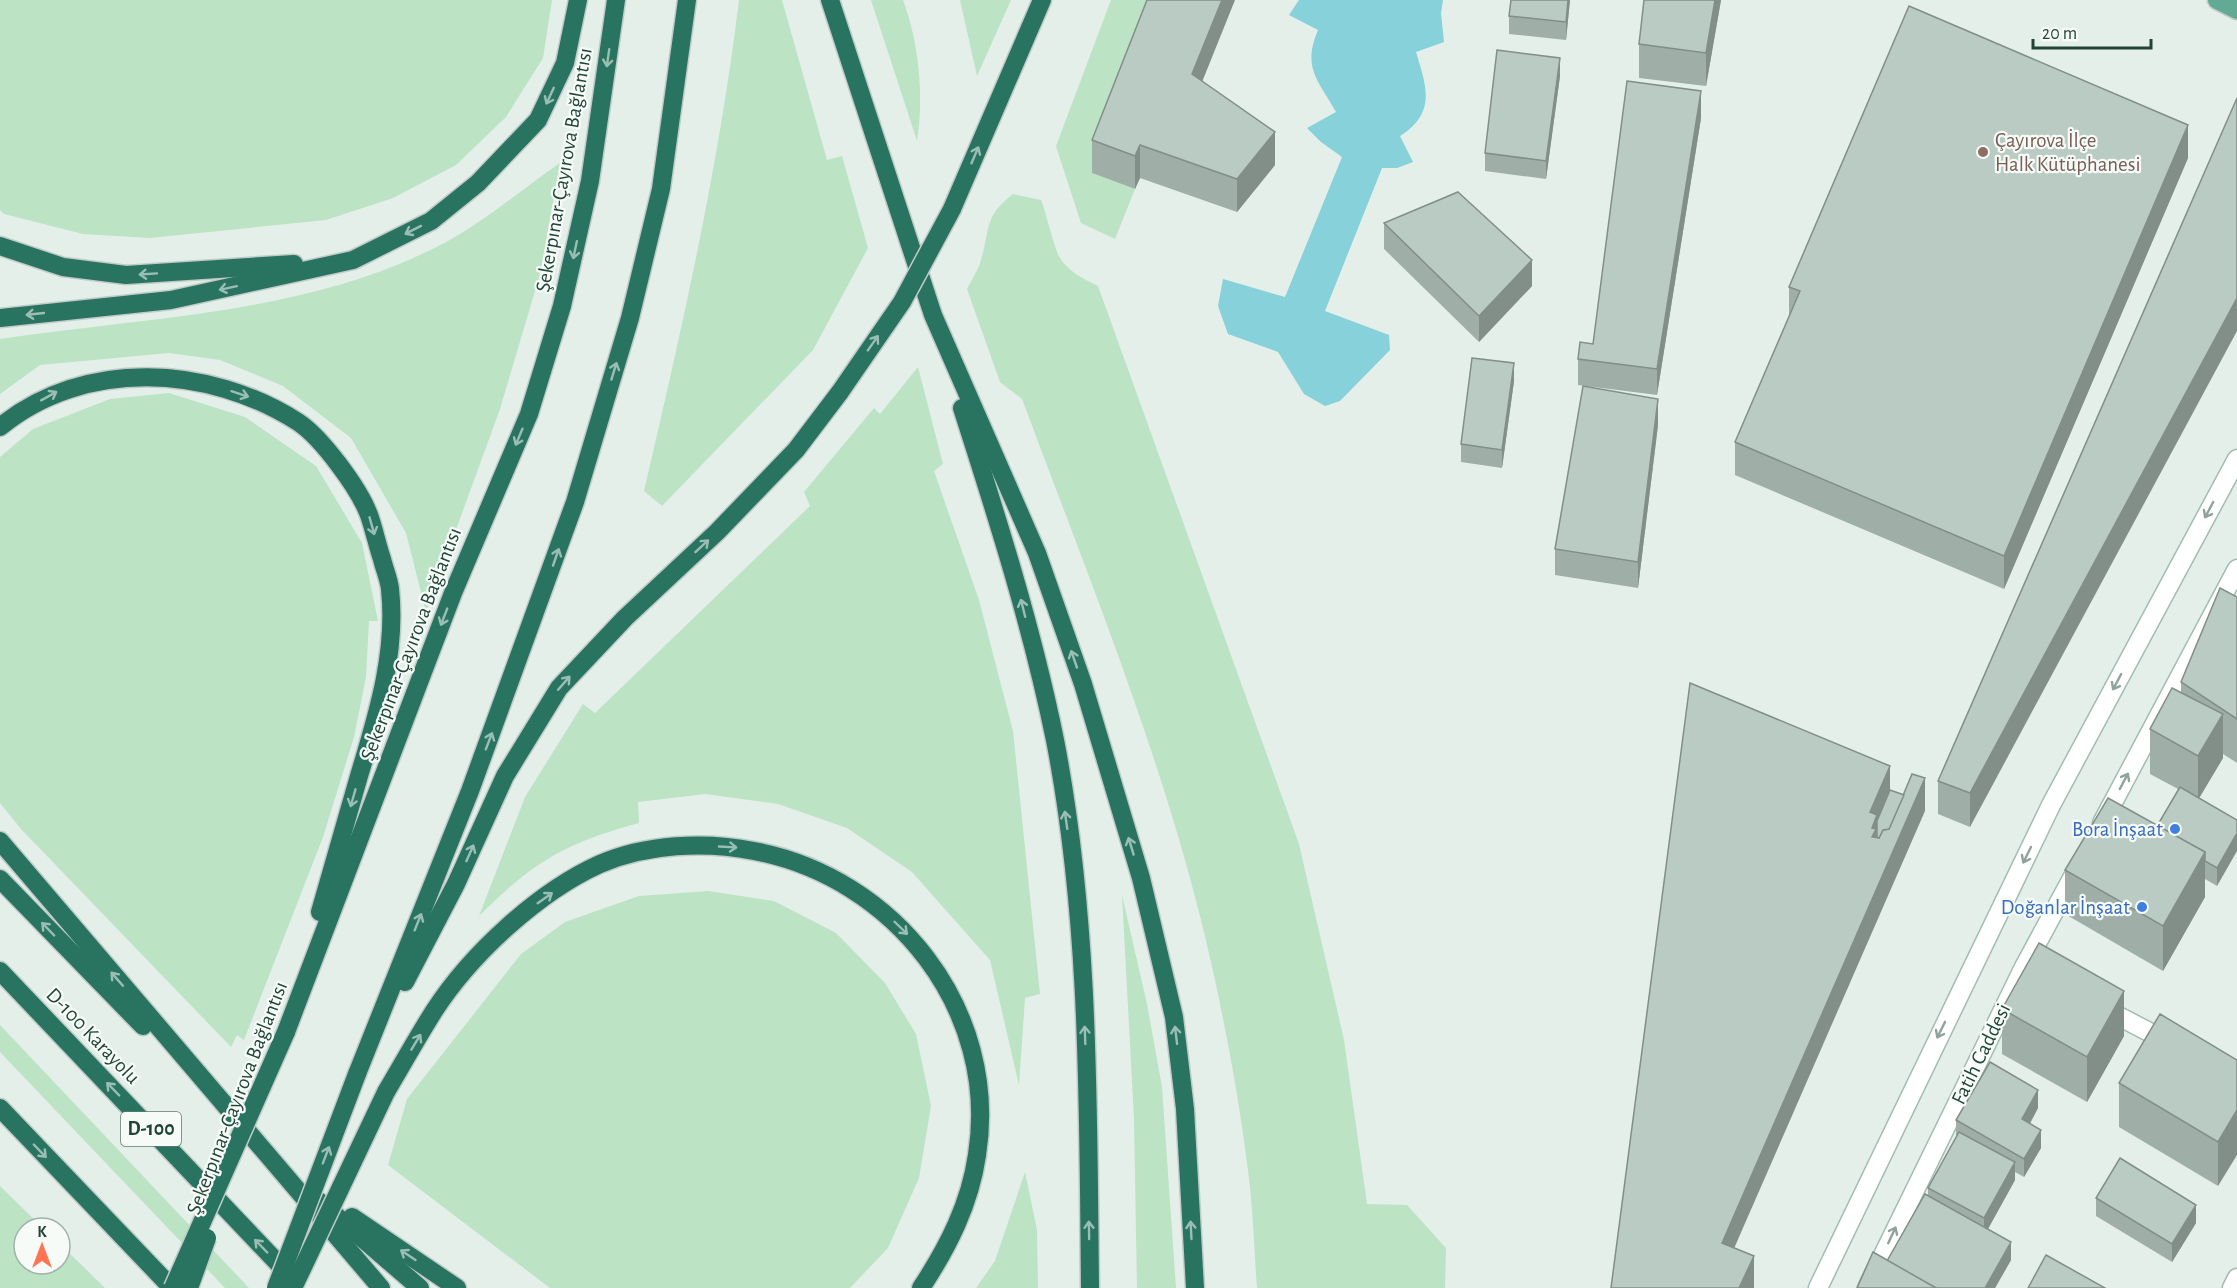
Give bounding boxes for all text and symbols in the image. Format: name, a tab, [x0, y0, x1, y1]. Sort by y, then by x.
scale bar	[2033, 12, 2152, 50]
text: 20 m	[2042, 25, 2077, 43]
street label: Şekerpınar-Çayırova Bağlantısı	[532, 46, 596, 294]
one-way arrow	[603, 48, 614, 67]
one-way arrow	[543, 86, 555, 104]
place label: Çayırova İlçe Halk Kütüphanesi	[1995, 129, 2141, 175]
marker: Çayırova İlçe Halk Kütüphanesi	[1976, 145, 1990, 159]
one-way arrow	[970, 146, 981, 165]
one-way arrow	[404, 225, 422, 237]
one-way arrow	[568, 240, 580, 259]
one-way arrow	[138, 268, 158, 279]
one-way arrow	[219, 283, 238, 294]
one-way arrow	[26, 309, 46, 320]
one-way arrow	[867, 336, 879, 352]
one-way arrow	[609, 362, 620, 381]
one-way arrow	[230, 389, 249, 400]
one-way arrow	[40, 390, 58, 401]
one-way arrow	[513, 427, 524, 445]
one-way arrow	[2203, 501, 2215, 518]
one-way arrow	[367, 517, 378, 536]
street label: Şekerpınar-Çayırova Bağlantısı	[357, 525, 465, 763]
one-way arrow	[694, 539, 709, 553]
one-way arrow	[551, 548, 562, 567]
one-way arrow	[1016, 599, 1028, 618]
one-way arrow	[438, 607, 449, 625]
one-way arrow	[1067, 650, 1078, 669]
one-way arrow	[2111, 673, 2123, 690]
one-way arrow	[557, 676, 571, 691]
one-way arrow	[485, 732, 496, 750]
one-way arrow	[2119, 773, 2130, 791]
one-way arrow	[347, 788, 358, 807]
one-way arrow	[1060, 810, 1071, 830]
place label: Bora İnşaat	[2072, 818, 2163, 840]
marker: Bora İnşaat	[2168, 822, 2182, 836]
one-way arrow	[1125, 837, 1136, 856]
one-way arrow	[718, 842, 738, 853]
one-way arrow	[464, 845, 476, 863]
one-way arrow	[2020, 845, 2032, 863]
one-way arrow	[536, 892, 553, 904]
place label: Doğanlar İnşaat	[2001, 896, 2130, 918]
marker: Doğanlar İnşaat	[2135, 900, 2149, 914]
one-way arrow	[413, 913, 424, 932]
one-way arrow	[41, 921, 56, 936]
one-way arrow	[893, 921, 908, 936]
one-way arrow	[110, 972, 124, 987]
street label: Şekerpınar-Çayırova Bağlantısı	[183, 979, 291, 1217]
street label: D-100 Karayolu	[42, 984, 144, 1088]
street label: Fatih Caddesi	[1948, 1000, 2014, 1108]
one-way arrow	[1935, 1020, 1946, 1038]
one-way arrow	[1079, 1025, 1091, 1045]
one-way arrow	[1170, 1026, 1181, 1046]
one-way arrow	[410, 1034, 422, 1051]
one-way arrow	[106, 1082, 120, 1097]
road number: D-100	[121, 1112, 181, 1146]
one-way arrow	[33, 1143, 48, 1158]
one-way arrow	[322, 1146, 333, 1164]
north arrow	[12, 1216, 72, 1276]
one-way arrow	[1084, 1220, 1095, 1240]
one-way arrow	[1186, 1220, 1197, 1240]
text: K	[37, 1224, 47, 1240]
one-way arrow	[1886, 1227, 1898, 1245]
one-way arrow	[254, 1238, 269, 1253]
one-way arrow	[401, 1249, 417, 1261]

